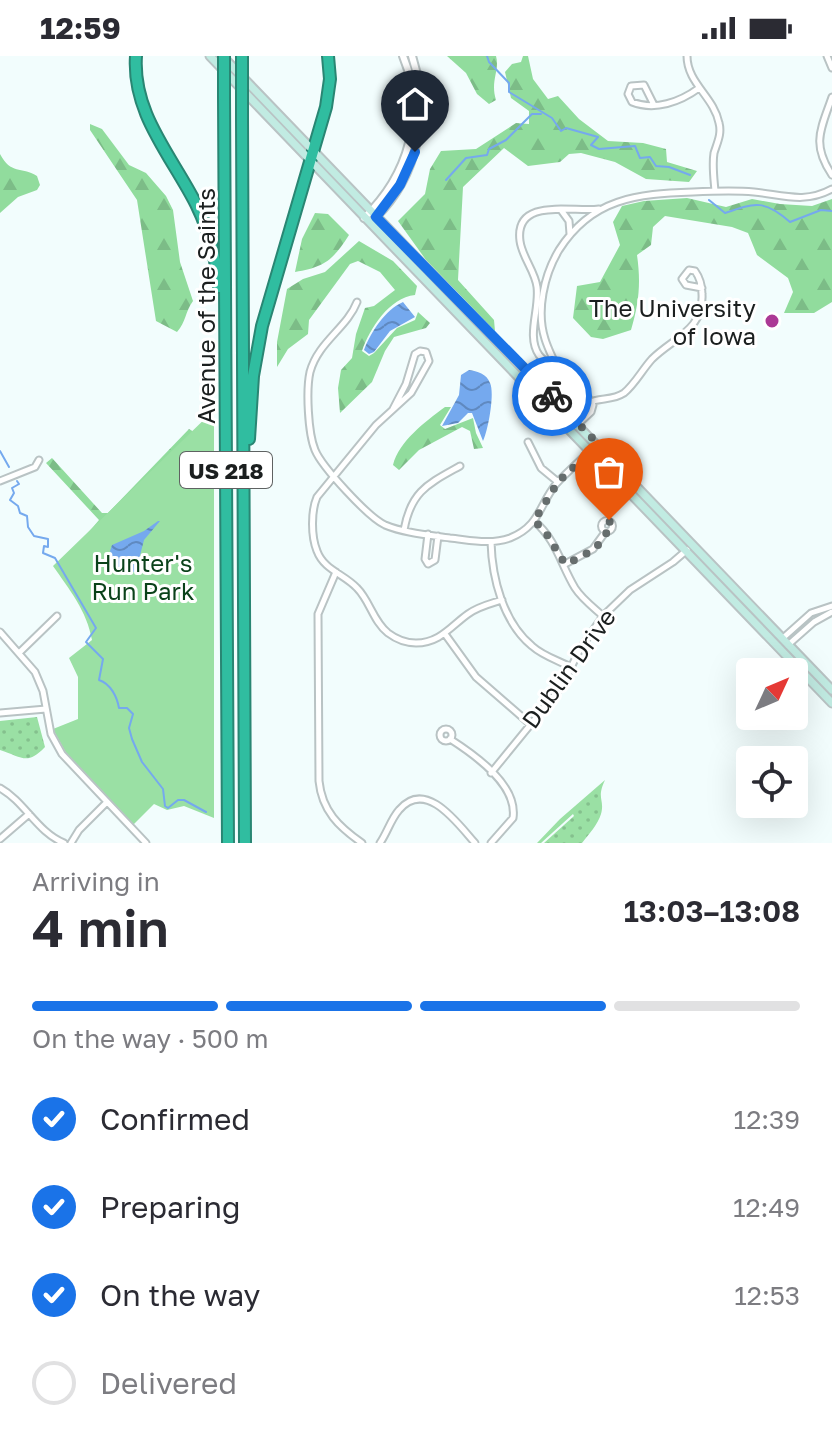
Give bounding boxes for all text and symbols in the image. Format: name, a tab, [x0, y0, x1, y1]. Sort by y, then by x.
text: 12:59	[40, 10, 121, 46]
pin	[381, 70, 449, 152]
icon: home	[393, 82, 437, 126]
street label: Avenue of the Saints	[191, 188, 220, 424]
place label: The University of Iowa	[589, 293, 756, 350]
marker: The University of Iowa	[763, 312, 781, 330]
courier	[512, 356, 592, 436]
icon: bike	[530, 374, 574, 418]
pin	[575, 438, 643, 520]
icon: bag	[587, 450, 631, 494]
road number: US 218	[180, 452, 272, 488]
park label: Hunter's Run Park	[91, 548, 195, 605]
street label: Dublin Drive	[515, 603, 621, 733]
north arrow	[736, 658, 808, 730]
map controls	[736, 658, 808, 818]
button: locate	[736, 746, 808, 818]
text: Arriving in	[32, 866, 160, 897]
text: 13:03–13:08	[624, 893, 800, 929]
text: 4 min	[32, 896, 169, 958]
text: On the way · 500 m	[32, 1023, 269, 1054]
icon: check	[32, 1097, 76, 1141]
text: Confirmed	[100, 1101, 250, 1137]
text: 12:39	[734, 1104, 800, 1135]
icon: check	[32, 1185, 76, 1229]
text: Preparing	[100, 1189, 241, 1225]
text: 12:49	[733, 1192, 800, 1223]
icon: check	[32, 1273, 76, 1317]
text: On the way	[100, 1277, 260, 1313]
text: 12:53	[734, 1280, 800, 1311]
text: Delivered	[100, 1365, 237, 1401]

